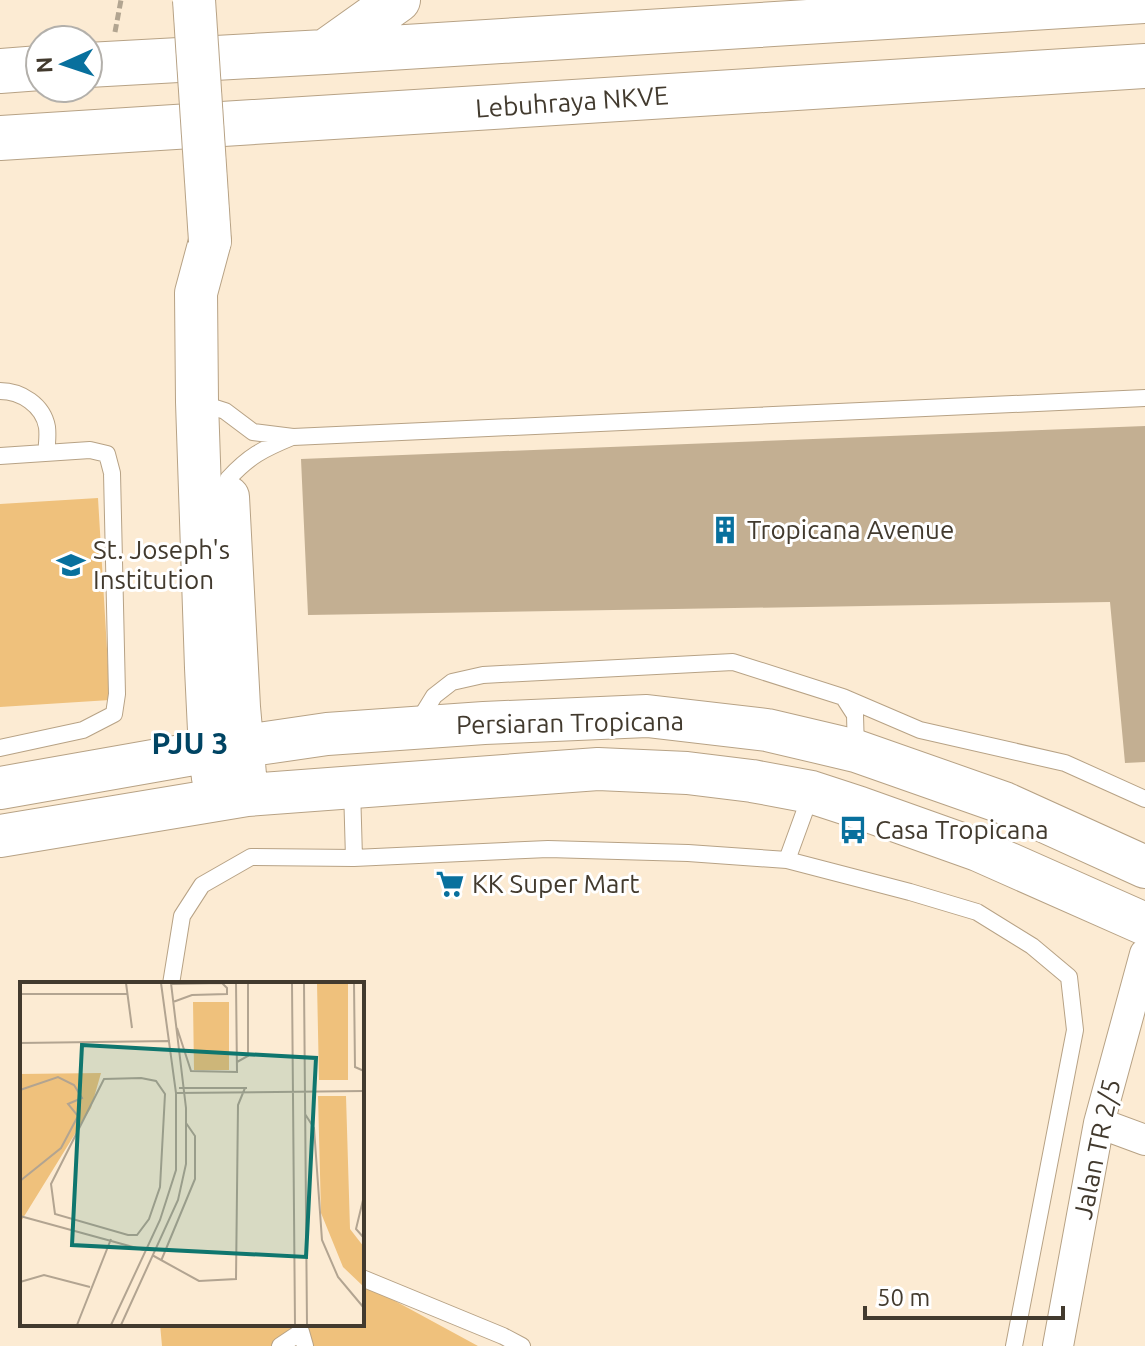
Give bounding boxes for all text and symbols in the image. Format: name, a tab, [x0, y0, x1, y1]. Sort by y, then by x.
north arrow	[24, 24, 104, 104]
text: N	[31, 56, 56, 74]
street label: Lebuhraya NKVE	[474, 80, 669, 123]
building icon: Tropicana Avenue	[710, 515, 740, 545]
place label: Tropicana Avenue	[747, 515, 954, 544]
place label: St. Joseph's Institution	[93, 535, 230, 594]
school or university icon: St. Joseph's Institution	[56, 550, 86, 580]
street label: Persiaran Tropicana	[456, 706, 684, 739]
district label: PJU 3	[151, 726, 229, 760]
bus stop icon: Casa Tropicana	[838, 815, 868, 845]
place label: Casa Tropicana	[875, 815, 1049, 844]
supermarket icon: KK Super Mart	[435, 869, 465, 899]
place label: KK Super Mart	[472, 869, 640, 898]
inset map	[20, 982, 364, 1326]
street label: Jalan TR 2/5	[1067, 1076, 1126, 1222]
scale bar	[865, 1270, 1063, 1320]
text: 50 m	[877, 1284, 930, 1311]

